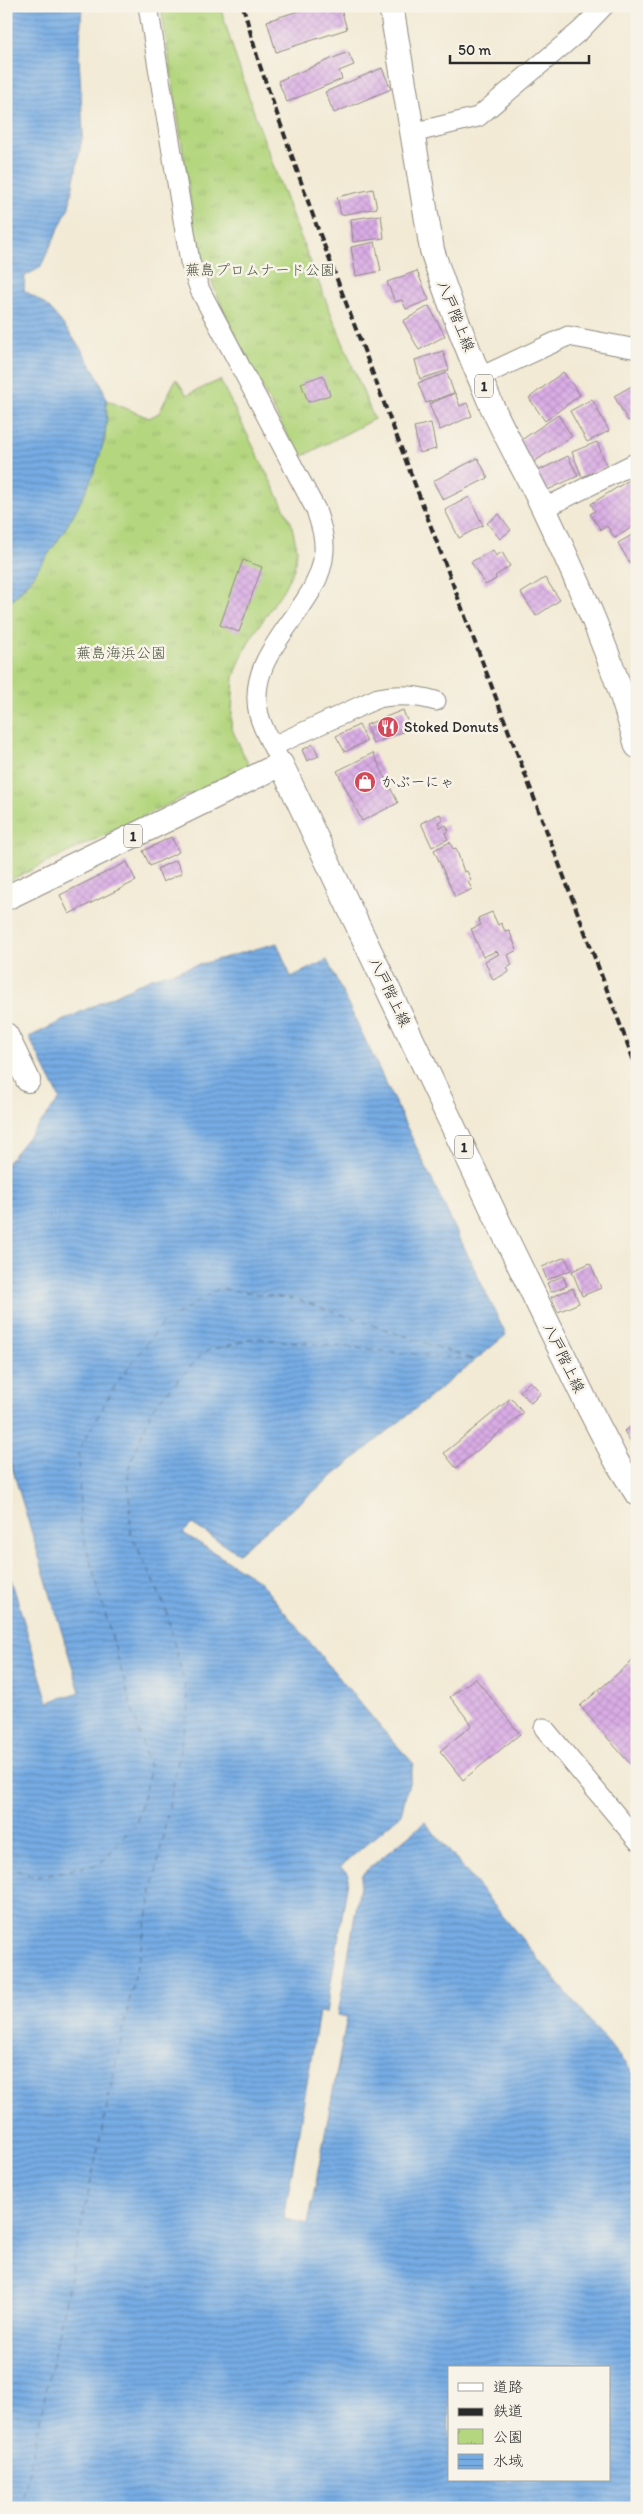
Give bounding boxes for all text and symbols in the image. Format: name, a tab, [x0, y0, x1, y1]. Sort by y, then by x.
scale bar	[450, 32, 589, 64]
text: 50 m	[458, 41, 491, 59]
park label: 蕪島プロムナード公園	[185, 261, 335, 279]
street label: 八戸階上線	[434, 278, 478, 354]
road number: 1	[475, 374, 493, 398]
park label: 蕪島海浜公園	[76, 644, 166, 662]
restaurant icon: Stoked Donuts	[376, 715, 400, 739]
place label: Stoked Donuts	[404, 718, 499, 736]
shop icon: かぶーにゃ	[353, 770, 377, 794]
place label: かぶーにゃ	[381, 773, 455, 791]
road number: 1	[124, 824, 142, 848]
street label: 八戸階上線	[365, 954, 415, 1030]
road number: 1	[455, 1136, 473, 1158]
street label: 八戸階上線	[539, 1320, 589, 1396]
legend	[448, 2366, 610, 2482]
text: 道路	[493, 2378, 523, 2396]
text: 鉄道	[493, 2402, 523, 2420]
text: 公園	[493, 2428, 523, 2446]
text: 水域	[493, 2452, 523, 2470]

